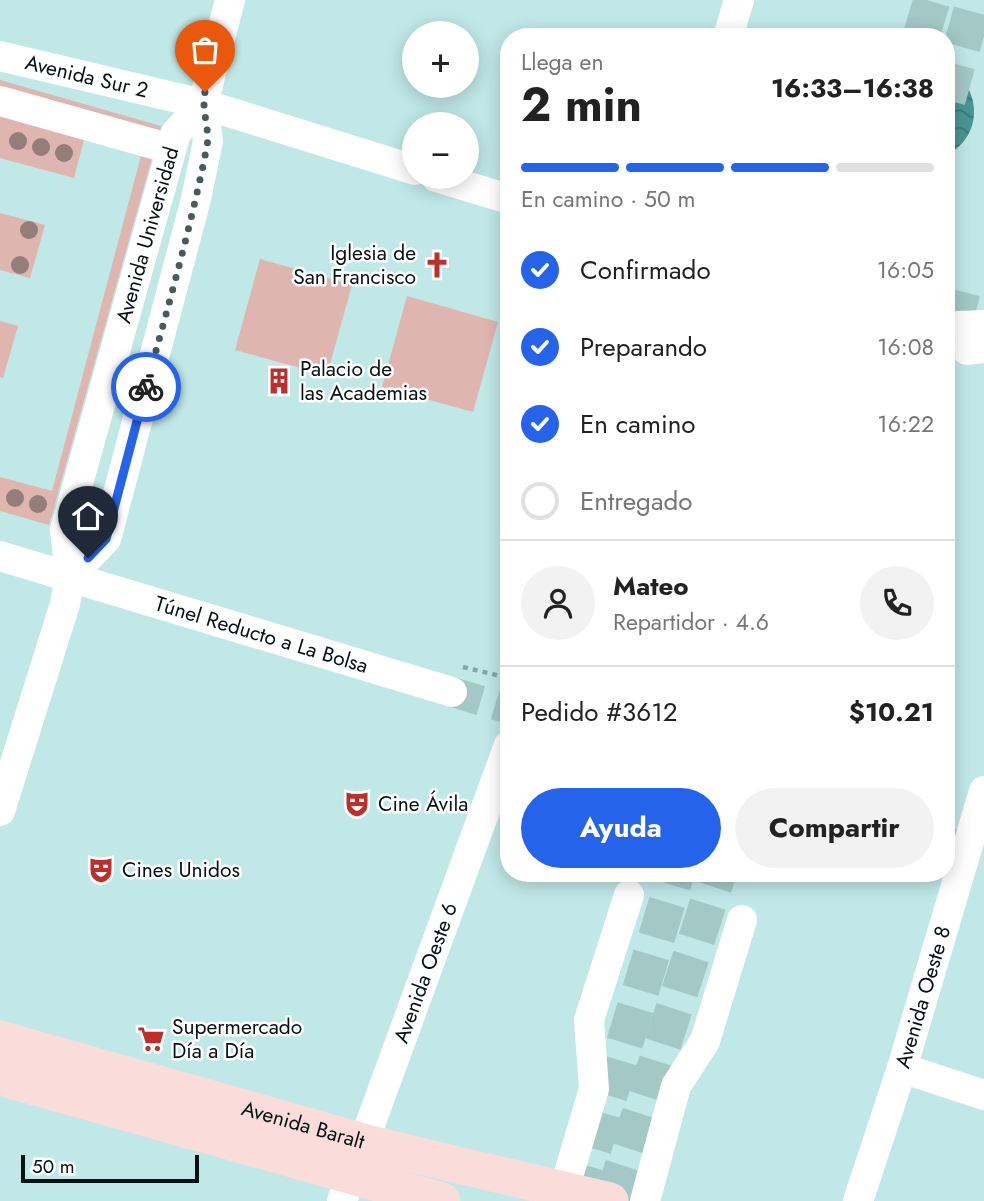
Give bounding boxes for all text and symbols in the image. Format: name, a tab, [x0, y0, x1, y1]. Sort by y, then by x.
pin	[175, 20, 235, 92]
map controls	[402, 21, 479, 189]
button: +	[402, 21, 479, 98]
icon: bag	[186, 31, 224, 69]
text: Llega en	[521, 45, 603, 79]
street label: Avenida Sur 2	[22, 47, 151, 106]
text: 16:33–16:38	[771, 69, 934, 107]
text: 2 min	[521, 72, 642, 138]
button: −	[402, 112, 479, 189]
street label: Avenida Universidad	[109, 143, 186, 327]
text: En camino · 50 m	[521, 182, 696, 216]
place label: Iglesia de San Francisco	[293, 238, 416, 292]
church icon: Iglesia de San Francisco	[422, 250, 452, 280]
icon: check	[521, 251, 559, 289]
text: Confirmado	[580, 251, 711, 289]
text: 16:05	[877, 253, 934, 287]
icon: check	[521, 328, 559, 366]
text: Preparando	[580, 328, 707, 366]
text: 16:08	[877, 330, 934, 364]
courier	[111, 352, 181, 422]
place label: Palacio de las Academias	[300, 354, 427, 408]
building icon: Palacio de las Academias	[264, 366, 294, 396]
icon: bike	[127, 368, 165, 406]
icon: check	[521, 405, 559, 443]
text: En camino	[580, 405, 696, 443]
text: 16:22	[877, 407, 934, 441]
text: Entregado	[580, 482, 692, 520]
pin	[58, 486, 118, 558]
icon: home	[69, 497, 107, 535]
button: person	[521, 566, 595, 640]
button: phone	[860, 566, 934, 640]
text: Mateo	[613, 567, 689, 605]
street label: Túnel Reducto a La Bolsa	[151, 588, 372, 681]
text: Repartidor · 4.6	[613, 605, 769, 639]
text: Pedido #3612	[521, 693, 678, 731]
text: $10.21	[849, 693, 934, 731]
button: Ayuda	[521, 788, 721, 868]
button: Compartir	[735, 788, 934, 868]
theatre icon: Cine Ávila	[342, 789, 372, 819]
place label: Cine Ávila	[378, 789, 468, 819]
theatre icon: Cines Unidos	[86, 855, 116, 885]
place label: Cines Unidos	[122, 855, 240, 885]
street label: Avenida Oeste 6	[386, 898, 465, 1047]
street label: Avenida Oeste 8	[888, 922, 958, 1072]
place label: Supermercado Día a Día	[172, 1012, 302, 1066]
supermarket icon: Supermercado Día a Día	[136, 1024, 166, 1054]
street label: Avenida Baralt	[238, 1093, 368, 1157]
scale bar	[21, 1152, 200, 1184]
text: 50 m	[32, 1153, 75, 1180]

